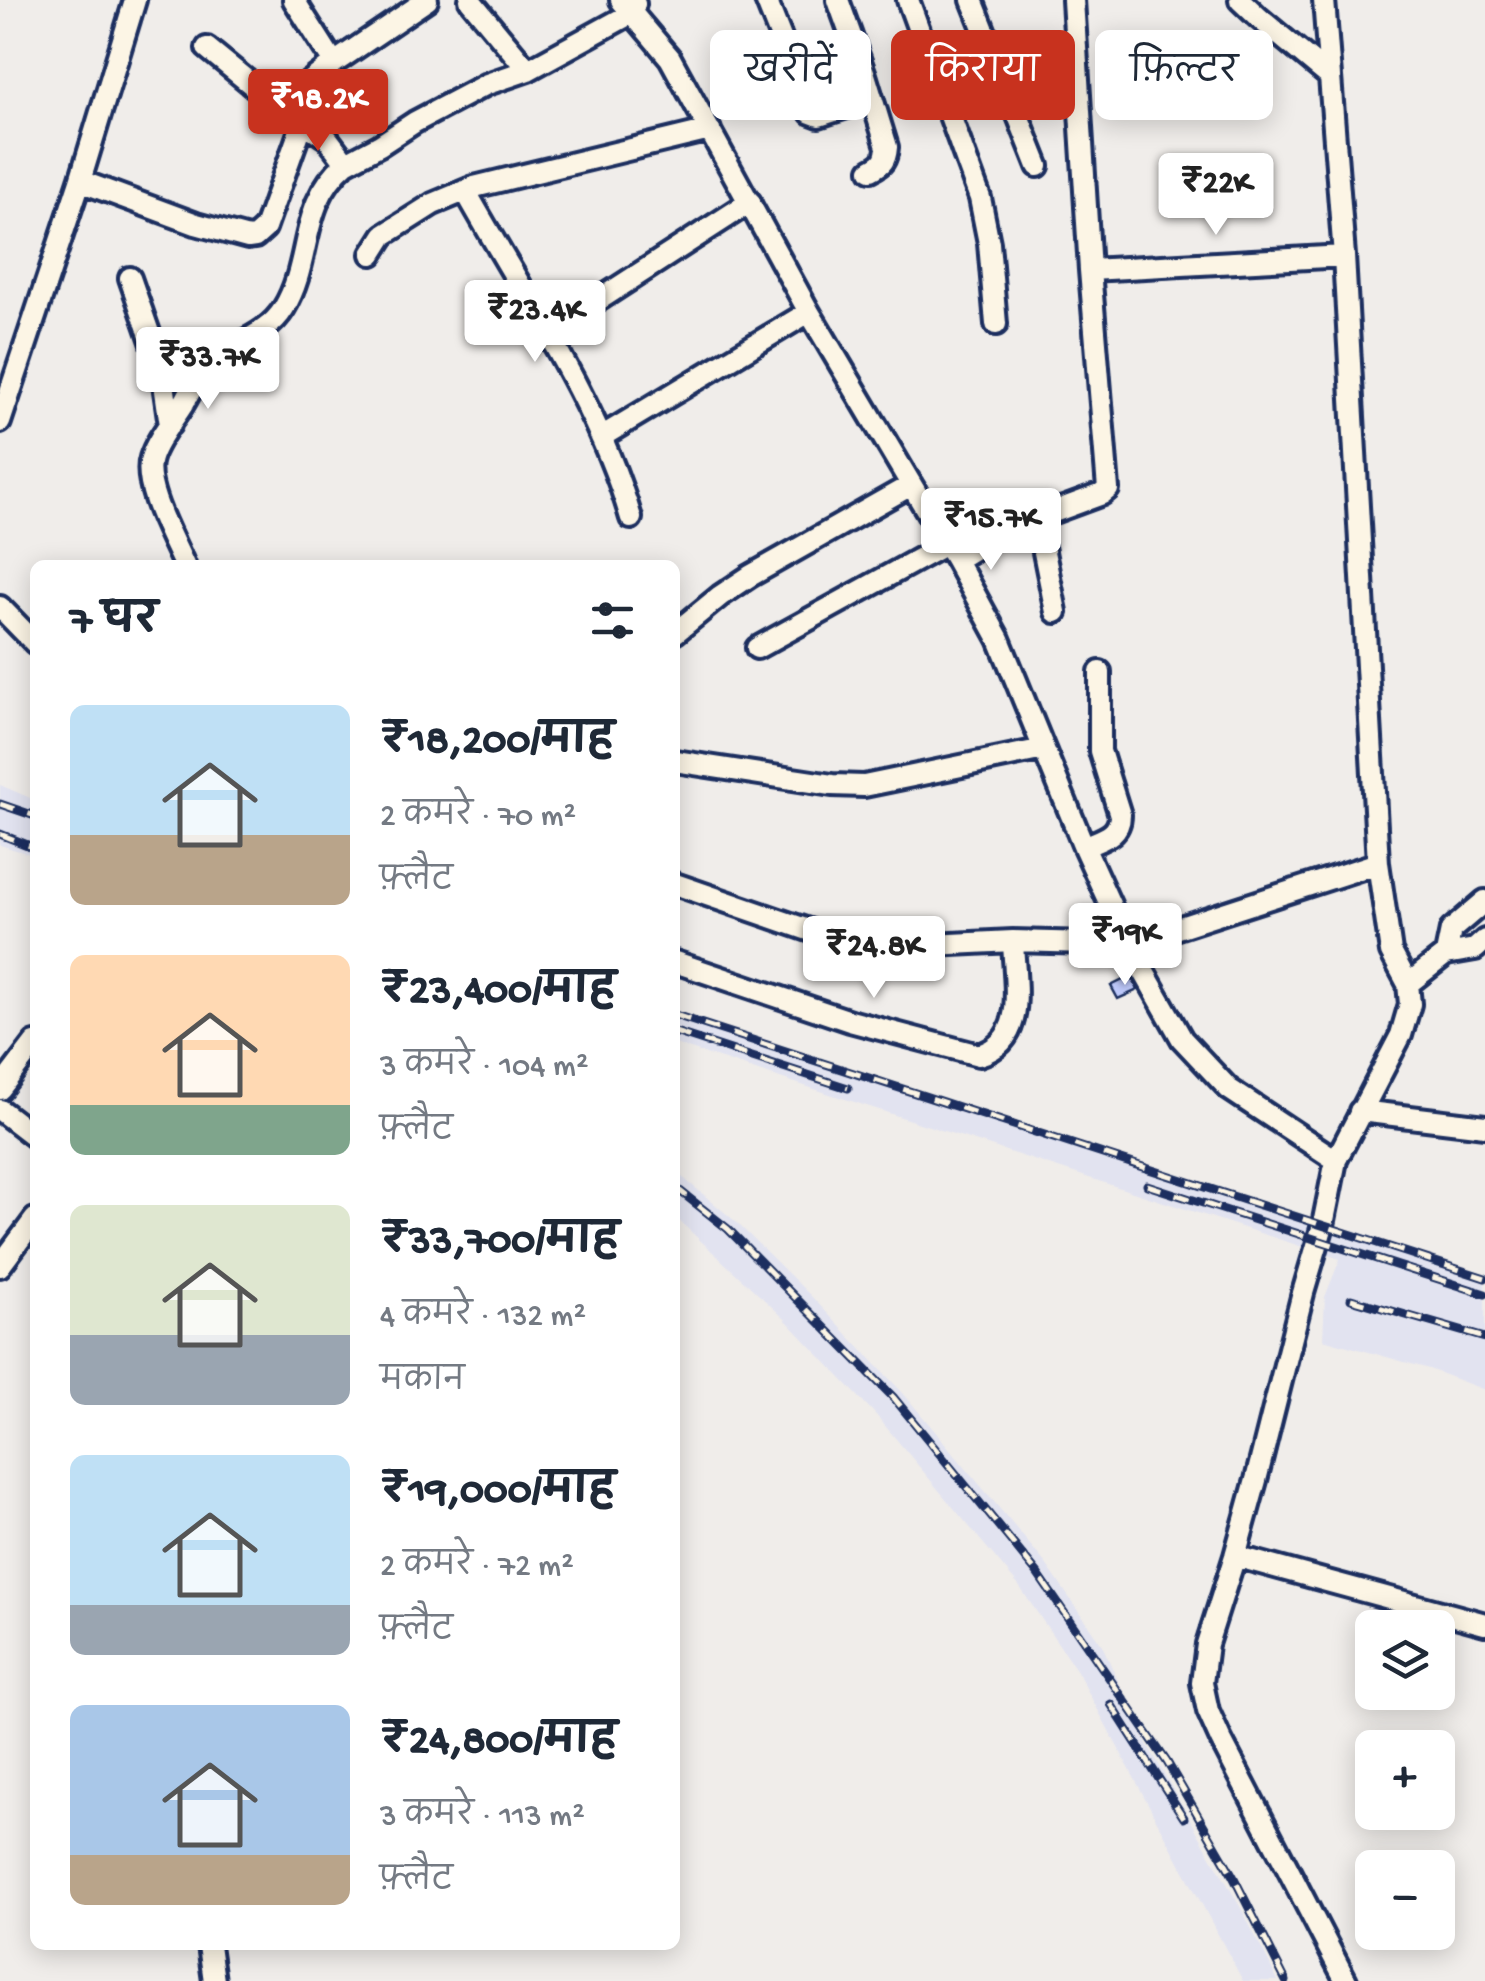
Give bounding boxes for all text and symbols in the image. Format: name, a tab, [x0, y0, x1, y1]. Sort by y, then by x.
chip: खरीदें	[710, 30, 871, 120]
chip: किराया	[891, 30, 1075, 120]
chip: फ़िल्टर	[1095, 30, 1273, 120]
pin: ₹18.2K	[237, 69, 399, 154]
text: ₹18.2K	[270, 82, 366, 120]
pin: ₹22K	[1157, 153, 1275, 238]
text: ₹22K	[1181, 166, 1251, 204]
pin: ₹23.4K	[454, 280, 616, 365]
text: ₹23.4K	[486, 293, 584, 331]
pin: ₹33.7K	[127, 327, 289, 412]
text: ₹33.7K	[158, 340, 258, 378]
pin: ₹15.7K	[910, 488, 1072, 573]
text: ₹15.7K	[943, 501, 1039, 539]
icon: filters	[585, 593, 640, 648]
text: 7 घर	[70, 599, 158, 648]
text: ₹18,200/माह	[380, 719, 614, 768]
icon: home	[150, 745, 270, 865]
text: 2 कमरे · 70 m²	[380, 799, 576, 837]
text: फ़्लैट	[380, 864, 453, 902]
pin: ₹19K	[1066, 903, 1184, 988]
pin: ₹24.8K	[793, 916, 955, 1001]
text: ₹19K	[1091, 916, 1159, 954]
text: ₹24.8K	[825, 929, 923, 967]
text: ₹23,400/माह	[380, 969, 616, 1018]
icon: home	[150, 995, 270, 1115]
text: 3 कमरे · 104 m²	[380, 1049, 588, 1087]
text: फ़्लैट	[380, 1114, 453, 1152]
text: ₹33,700/माह	[380, 1219, 619, 1268]
icon: home	[150, 1245, 270, 1365]
text: 4 कमरे · 132 m²	[380, 1299, 586, 1337]
text: मकान	[380, 1364, 465, 1402]
text: ₹19,000/माह	[380, 1469, 615, 1518]
icon: home	[150, 1495, 270, 1615]
text: 2 कमरे · 72 m²	[380, 1549, 574, 1587]
map controls	[1355, 1610, 1455, 1950]
button: layers	[1355, 1610, 1455, 1710]
text: फ़्लैट	[380, 1614, 453, 1652]
text: ₹24,800/माह	[380, 1719, 617, 1768]
button: +	[1355, 1730, 1455, 1830]
icon: home	[150, 1745, 270, 1865]
text: 3 कमरे · 113 m²	[380, 1799, 585, 1837]
button: −	[1355, 1850, 1455, 1950]
text: फ़्लैट	[380, 1864, 453, 1902]

